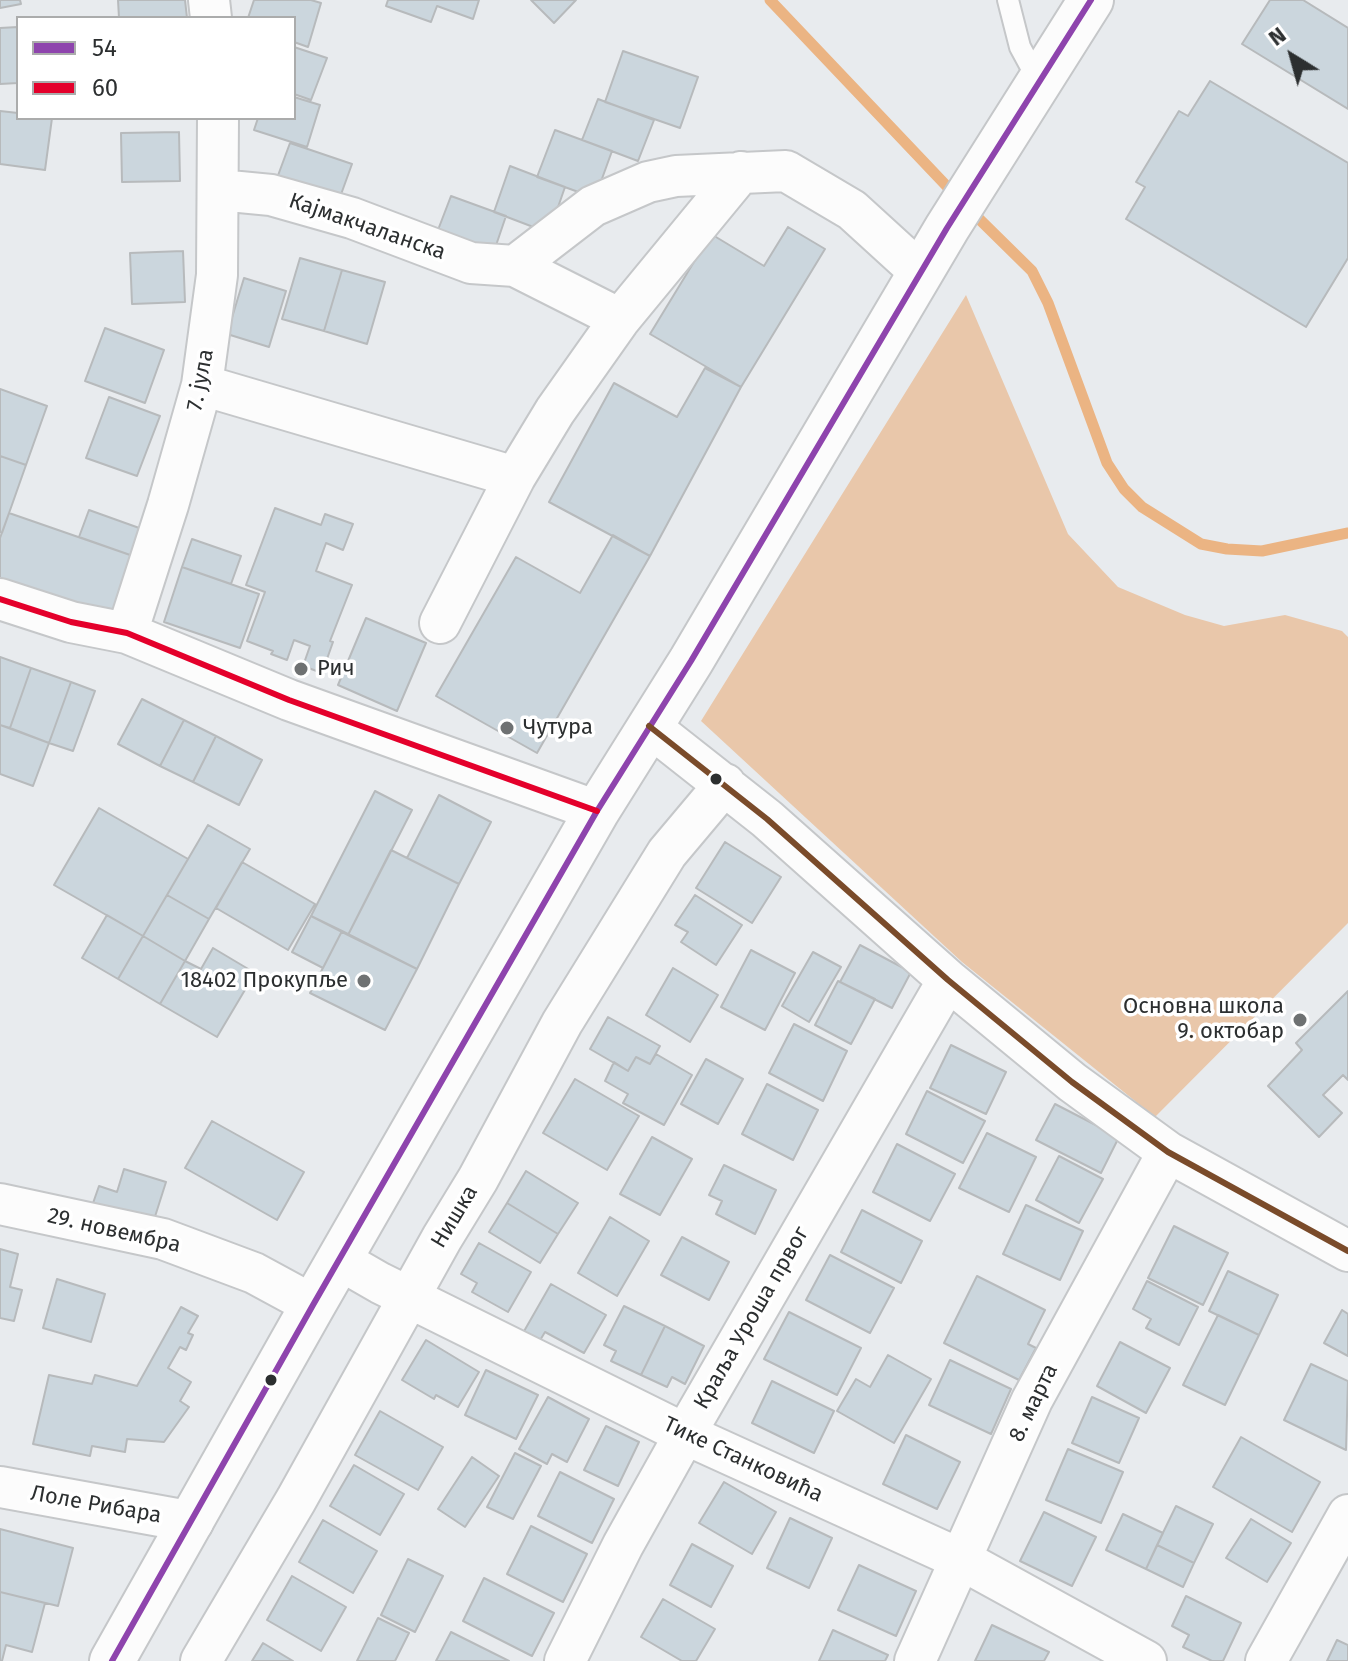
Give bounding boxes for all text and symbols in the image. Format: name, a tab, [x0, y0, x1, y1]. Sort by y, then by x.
legend	[16, 16, 296, 120]
north arrow	[1252, 16, 1332, 96]
text: N	[1263, 21, 1291, 52]
text: 54	[92, 34, 117, 62]
text: 60	[92, 74, 118, 102]
street label: Кајмакчаланска	[285, 188, 449, 266]
street label: 7. јула	[182, 347, 220, 413]
place label: Рич	[317, 656, 355, 682]
marker: Рич	[292, 660, 310, 678]
place label: Чутура	[523, 715, 593, 741]
marker: Чутура	[498, 719, 516, 737]
unlabelled marker	[708, 771, 724, 787]
place label: 18402 Прокупље	[180, 968, 348, 994]
marker: 18402 Прокупље	[355, 972, 373, 990]
place label: Основна школа 9. октобар	[1123, 994, 1284, 1046]
marker: Основна школа 9. октобар	[1291, 1011, 1309, 1029]
street label: Нишка	[426, 1181, 484, 1253]
street label: 29. новембра	[45, 1203, 183, 1259]
street label: Краља Уроша првог	[689, 1222, 815, 1414]
street label: 8. марта	[1004, 1360, 1064, 1446]
unlabelled marker	[263, 1372, 279, 1388]
street label: Тике Станковића	[659, 1412, 827, 1508]
street label: Лоле Рибара	[28, 1480, 164, 1530]

